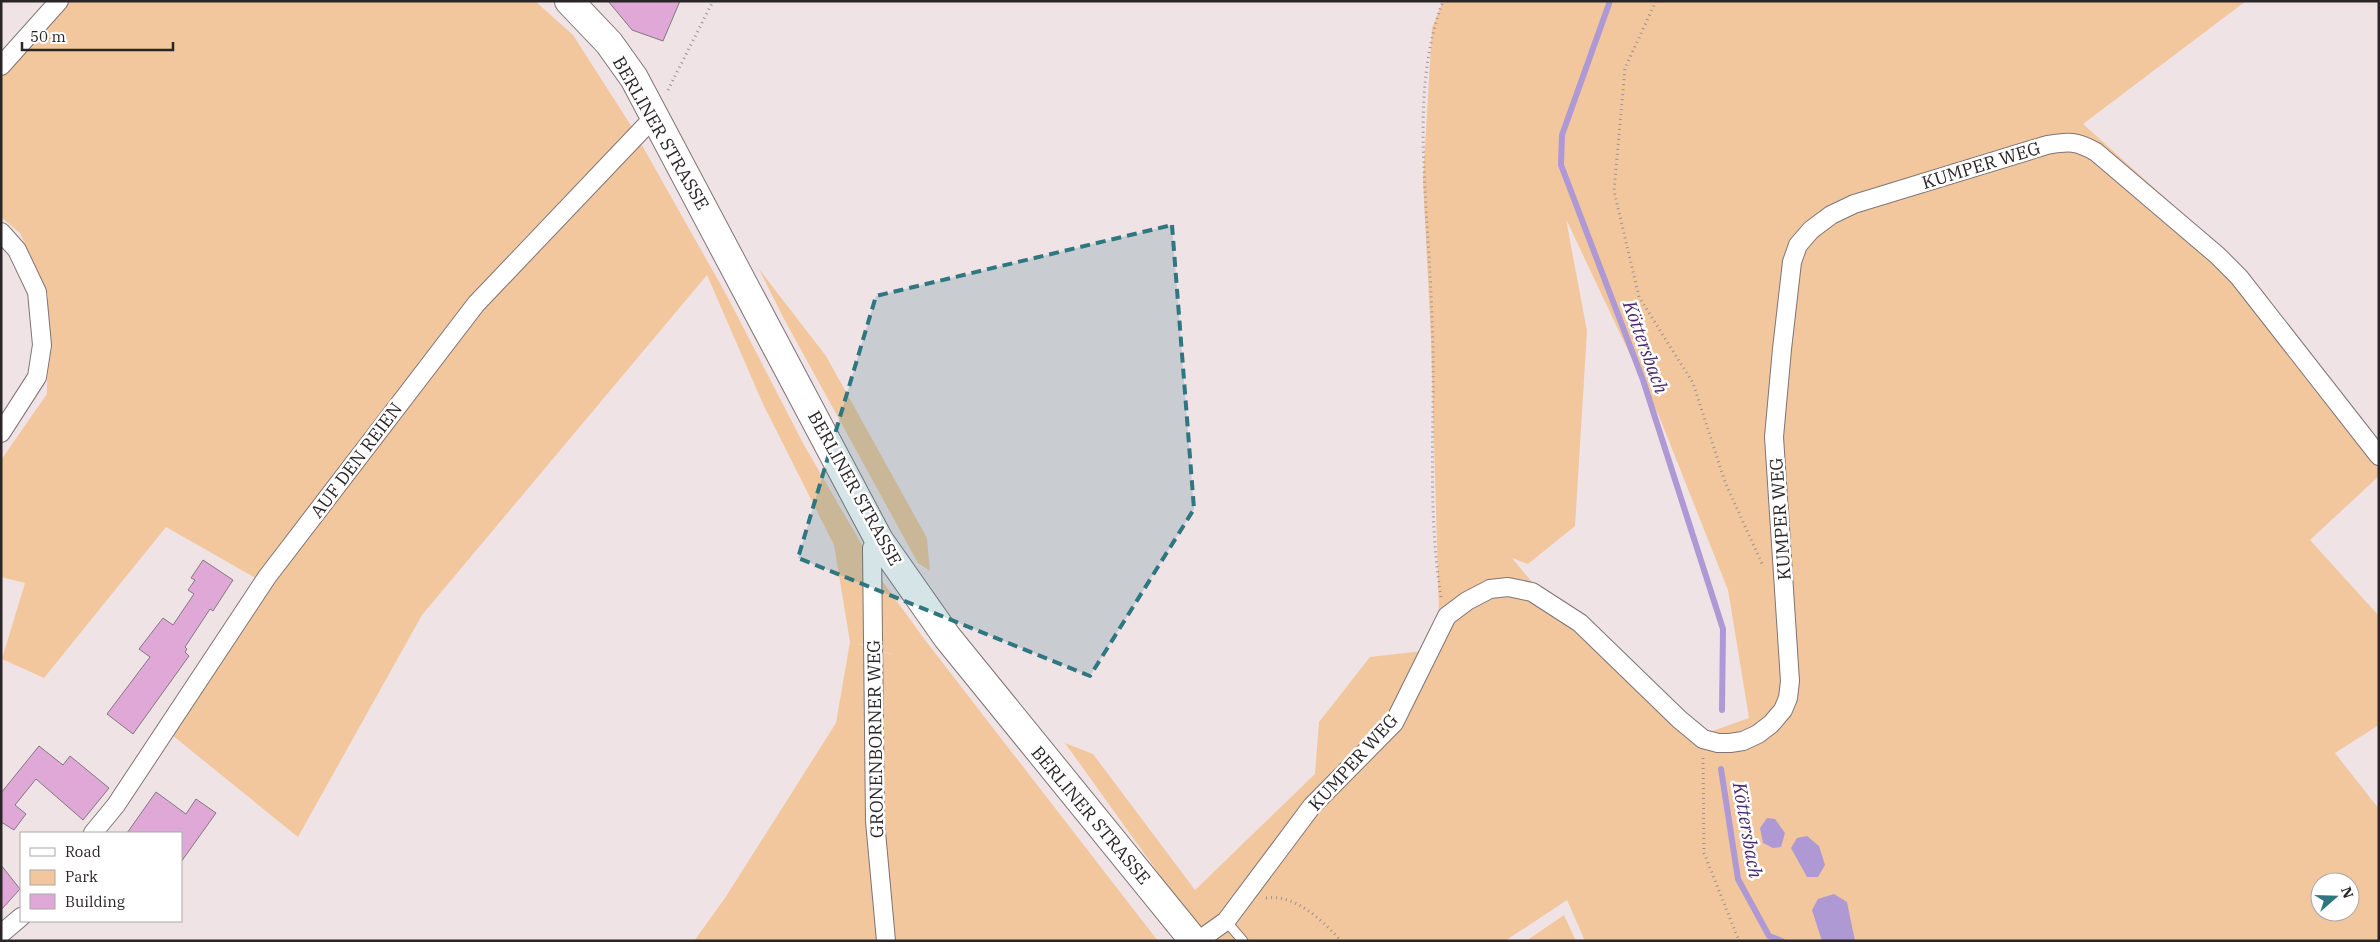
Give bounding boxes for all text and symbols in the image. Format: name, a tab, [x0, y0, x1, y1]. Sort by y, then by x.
scale bar	[22, 20, 174, 52]
text: 50 m	[30, 27, 66, 46]
street label: BERLINER STRASSE	[608, 52, 714, 214]
street label: KUMPER WEG	[1919, 136, 2043, 194]
water label: Köttersbach	[1618, 296, 1674, 397]
street label: AUF DEN REIEN	[305, 398, 407, 522]
street label: BERLINER STRASSE	[803, 406, 907, 570]
street label: KUMPER WEG	[1764, 457, 1796, 581]
street label: GRONENBORNER WEG	[862, 640, 888, 838]
street label: KUMPER WEG	[1303, 709, 1403, 815]
street label: BERLINER STRASSE	[1026, 741, 1156, 889]
water label: Köttersbach	[1728, 779, 1768, 880]
legend	[20, 832, 182, 922]
text: Road	[65, 842, 101, 861]
text: Park	[65, 867, 98, 886]
north arrow	[2310, 872, 2360, 922]
text: N	[2337, 884, 2358, 901]
text: Building	[65, 892, 125, 911]

